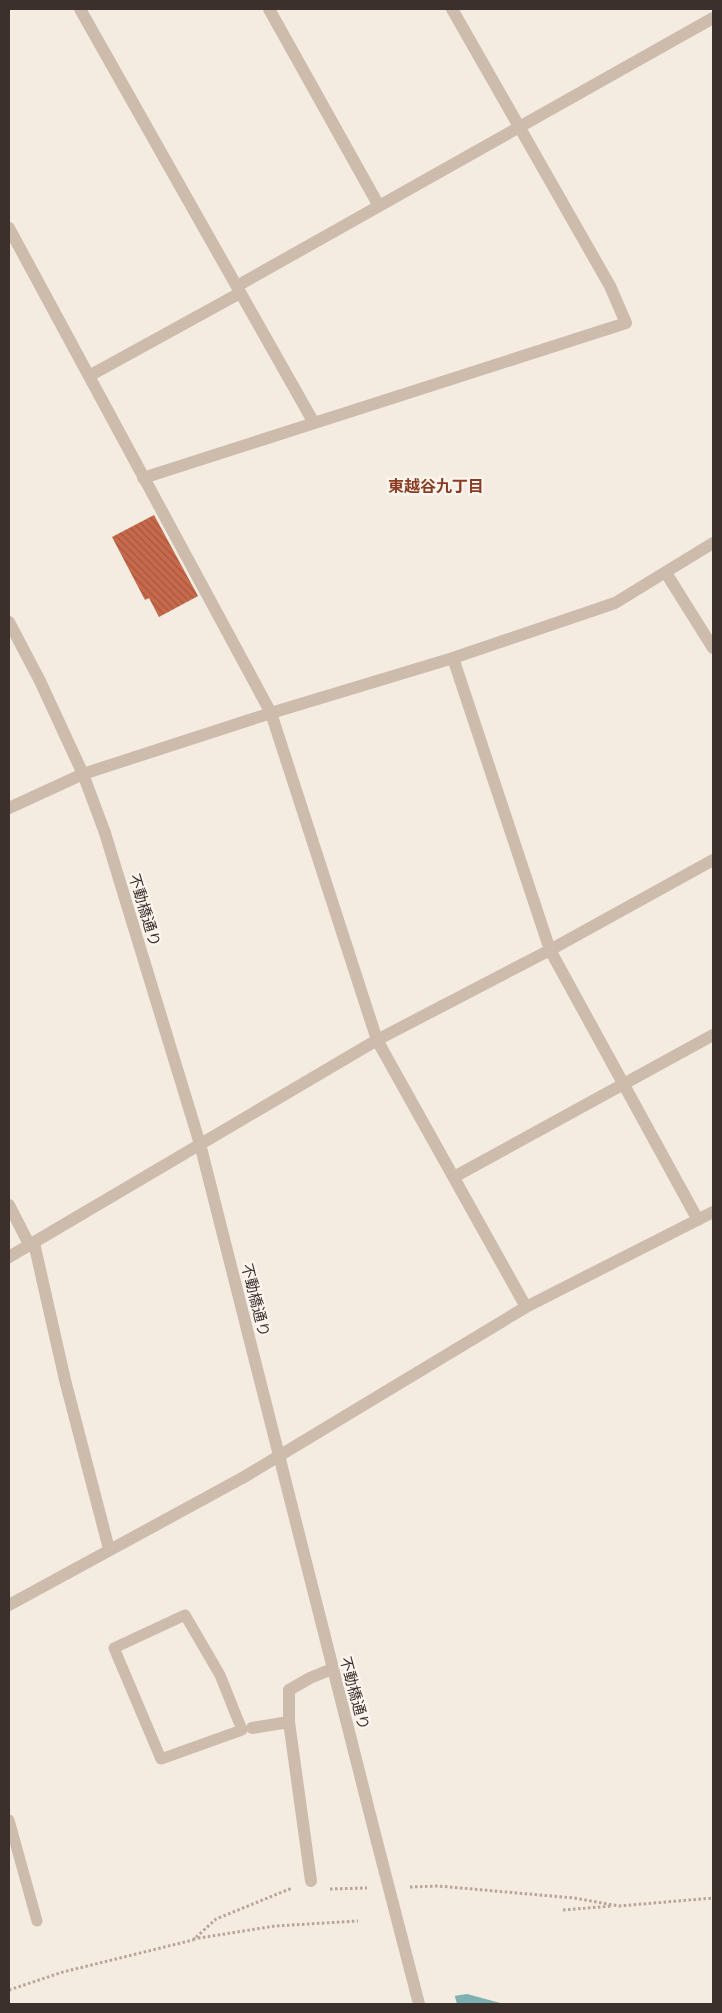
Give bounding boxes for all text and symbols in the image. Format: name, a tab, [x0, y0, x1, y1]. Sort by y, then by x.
district label: 東越谷九丁目	[388, 477, 484, 496]
street label: 不動橋通り	[126, 872, 164, 948]
street label: 不動橋通り	[239, 1262, 273, 1338]
street label: 不動橋通り	[337, 1655, 373, 1731]

